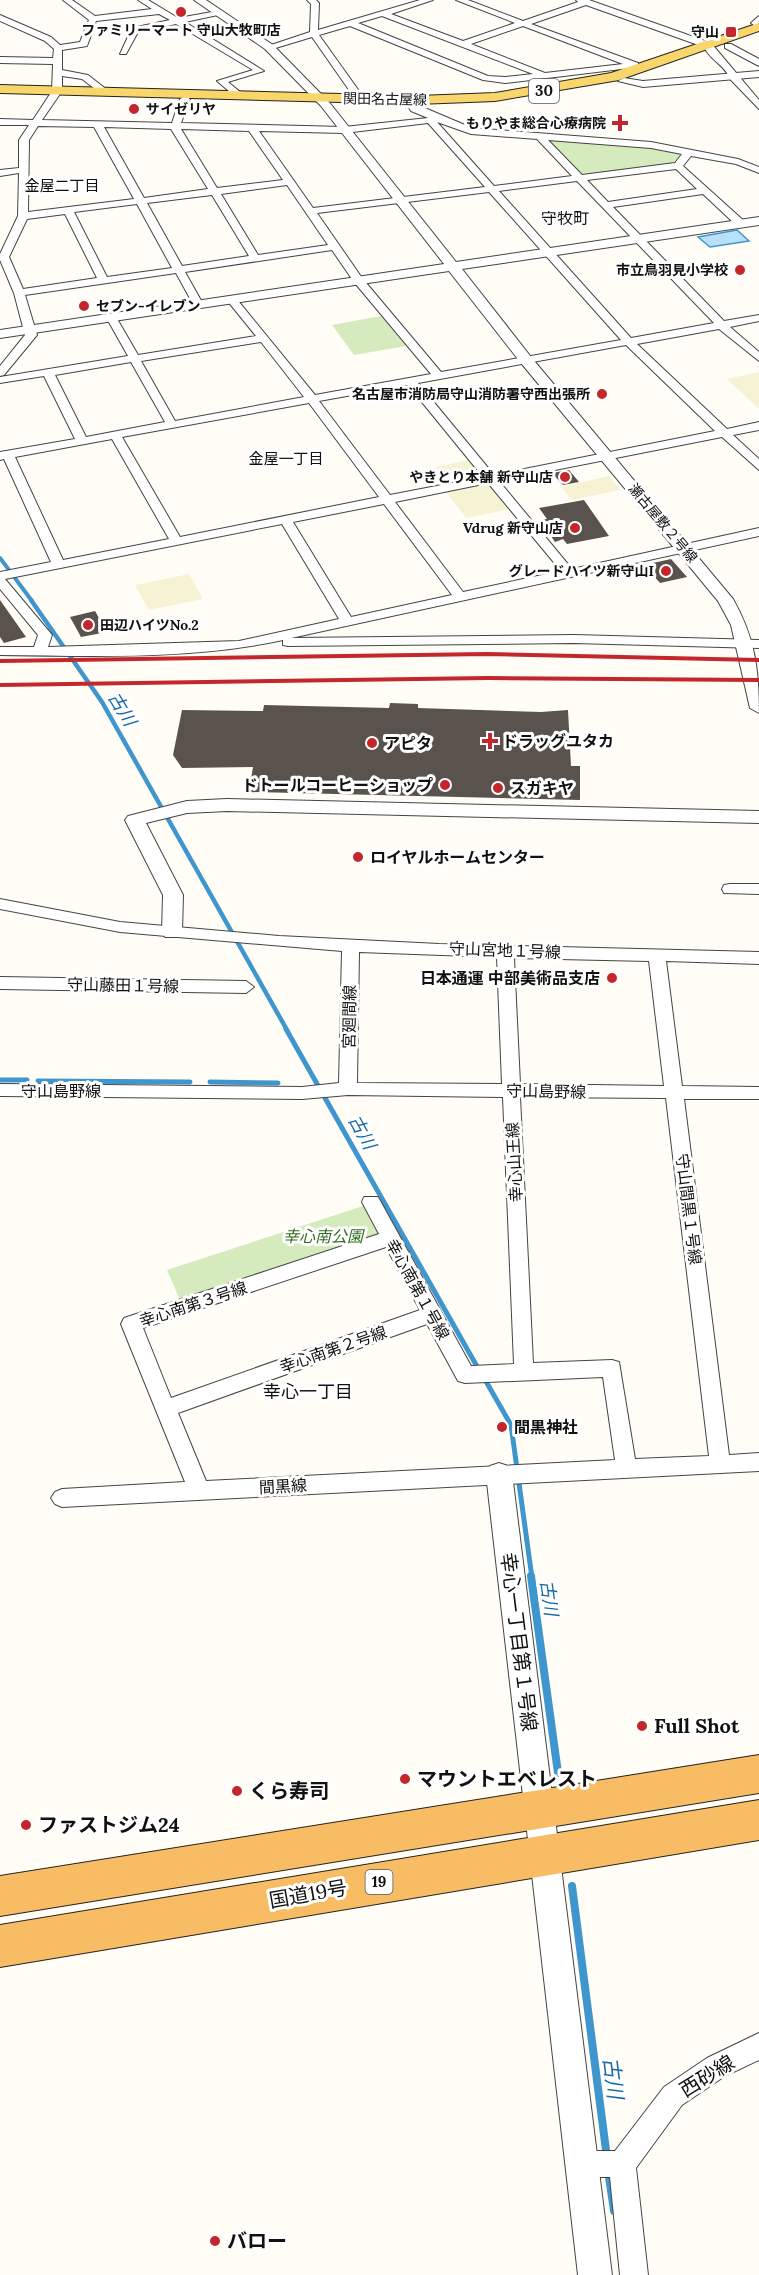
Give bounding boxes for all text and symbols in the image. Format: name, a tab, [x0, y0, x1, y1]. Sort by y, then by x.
marker: ファミリーマート 守山大牧町店	[174, 5, 188, 19]
place label: ファミリーマート 守山大牧町店	[81, 21, 281, 39]
place label: 守山	[691, 23, 719, 41]
marker: 守山	[724, 25, 738, 39]
road number: 30	[529, 79, 559, 103]
street label: 関田名古屋線	[343, 89, 427, 109]
place label: サイゼリヤ	[146, 100, 216, 118]
marker: サイゼリヤ	[127, 102, 141, 116]
place label: もりやま総合心療病院	[466, 114, 606, 132]
marker: もりやま総合心療病院	[611, 114, 629, 132]
district label: 金屋二丁目	[24, 176, 100, 195]
district label: 守牧町	[541, 208, 589, 228]
place label: 市立鳥羽見小学校	[616, 261, 728, 279]
marker: 市立鳥羽見小学校	[733, 263, 747, 277]
place label: セブン-イレブン	[96, 297, 201, 315]
marker: セブン-イレブン	[77, 299, 91, 313]
place label: 名古屋市消防局守山消防署守西出張所	[352, 385, 590, 403]
marker: 名古屋市消防局守山消防署守西出張所	[595, 387, 609, 401]
district label: 金屋一丁目	[248, 449, 324, 468]
place label: やきとり本舗 新守山店	[409, 468, 553, 486]
marker: やきとり本舗 新守山店	[558, 470, 572, 484]
street label: 瀬古屋敷２号線	[625, 480, 701, 566]
place label: Vdrug 新守山店	[463, 519, 563, 537]
marker: Vdrug 新守山店	[568, 521, 582, 535]
place label: グレードハイツ新守山I	[509, 562, 654, 580]
marker: グレードハイツ新守山I	[659, 564, 673, 578]
place label: 田辺ハイツNo.2	[100, 616, 199, 634]
marker: 田辺ハイツNo.2	[81, 618, 95, 632]
water label: 古川	[103, 687, 143, 732]
place label: ドラッグユタカ	[502, 731, 614, 751]
place label: アピタ	[384, 733, 432, 753]
marker: ドラッグユタカ	[483, 734, 497, 748]
marker: アピタ	[365, 736, 379, 750]
place label: ドトールコーヒーショップ	[242, 775, 433, 795]
marker: ドトールコーヒーショップ	[438, 778, 452, 792]
place label: スガキヤ	[510, 778, 574, 798]
marker: スガキヤ	[491, 781, 505, 795]
place label: ロイヤルホームセンター	[370, 847, 545, 867]
marker: ロイヤルホームセンター	[351, 850, 365, 864]
street label: 守山宮地１号線	[449, 938, 561, 962]
place label: 日本通運 中部美術品支店	[420, 968, 600, 988]
marker: 日本通運 中部美術品支店	[605, 971, 619, 985]
street label: 守山藤田１号線	[67, 974, 179, 996]
street label: 宮廻間線	[338, 985, 360, 1049]
street label: 守山島野線	[506, 1080, 586, 1102]
street label: 守山島野線	[21, 1081, 101, 1101]
water label: 古川	[344, 1110, 382, 1155]
street label: 幸心山王線	[502, 1122, 526, 1202]
street label: 守山間黒１号線	[672, 1152, 706, 1266]
park label: 幸心南公園	[283, 1226, 365, 1246]
street label: 幸心南第１号線	[382, 1235, 454, 1343]
street label: 幸心南第３号線	[137, 1277, 249, 1331]
street label: 幸心南第２号線	[277, 1321, 389, 1377]
district label: 幸心一丁目	[263, 1380, 353, 1403]
place label: 間黒神社	[514, 1417, 578, 1437]
marker: 間黒神社	[495, 1420, 509, 1434]
street label: 間黒線	[259, 1475, 307, 1497]
street label: 幸心一丁目第１号線	[496, 1551, 543, 1733]
water label: 古川	[536, 1579, 564, 1619]
place label: Full Shot	[654, 1713, 740, 1738]
marker: Full Shot	[635, 1719, 649, 1733]
place label: マウントエベレスト	[417, 1766, 597, 1791]
marker: マウントエベレスト	[398, 1772, 412, 1786]
place label: くら寿司	[249, 1778, 329, 1803]
marker: くら寿司	[230, 1784, 244, 1798]
place label: ファストジム24	[38, 1812, 180, 1837]
marker: ファストジム24	[19, 1818, 33, 1832]
road number: 19	[366, 1870, 392, 1894]
street label: 国道19号	[267, 1874, 349, 1913]
street label: 西砂線	[675, 2049, 739, 2102]
water label: 古川	[598, 2055, 630, 2102]
place label: バロー	[227, 2228, 287, 2253]
marker: バロー	[208, 2234, 222, 2248]

